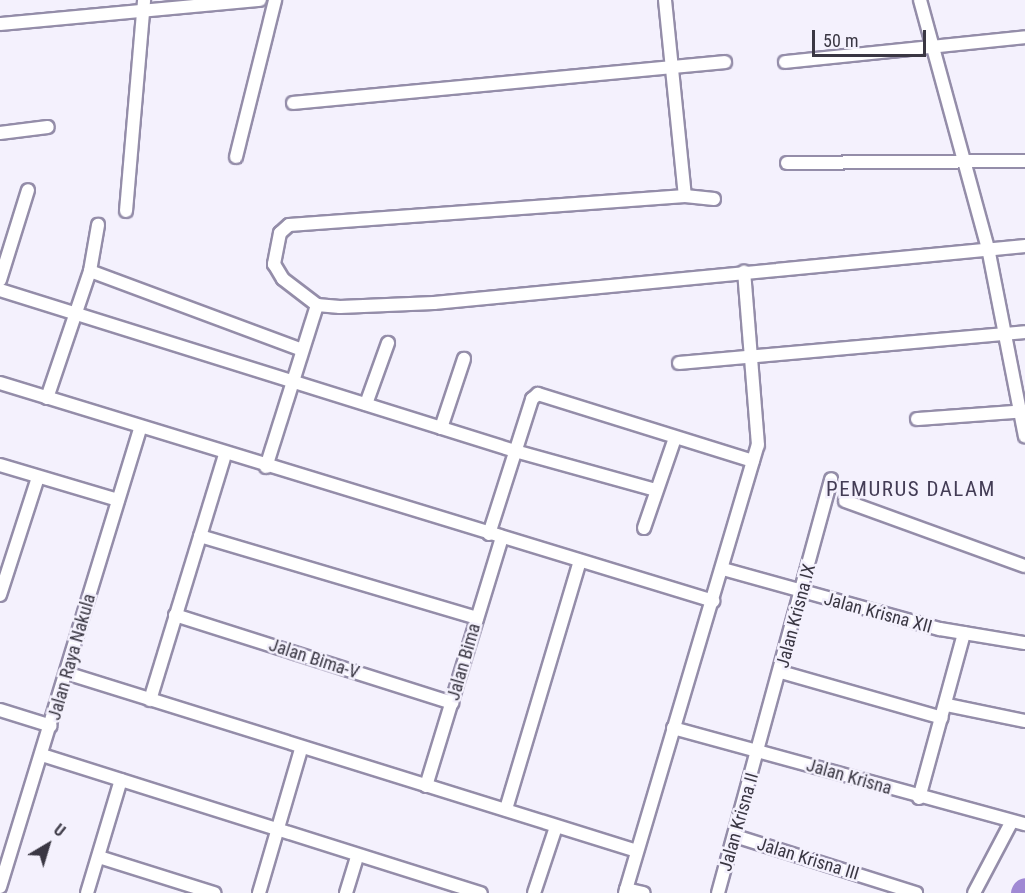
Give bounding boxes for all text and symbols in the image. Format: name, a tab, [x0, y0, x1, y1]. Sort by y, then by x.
scale bar	[815, 18, 929, 56]
text: 50 m	[823, 30, 858, 51]
district label: PEMURUS DALAM	[826, 476, 996, 502]
street label: Jalan Krisna IX	[772, 562, 820, 670]
street label: Jalan Krisna XII	[822, 588, 934, 638]
street label: Jalan Raya Nakula	[44, 591, 100, 723]
street label: Jalan Bima	[443, 621, 485, 703]
street label: Jalan Bima-V	[266, 634, 362, 684]
street label: Jalan Krisna	[804, 755, 894, 799]
street label: Jalan Krisna II	[715, 770, 763, 874]
north arrow	[18, 815, 78, 875]
text: U	[50, 820, 69, 841]
street label: Jalan Krisna III	[754, 833, 862, 885]

